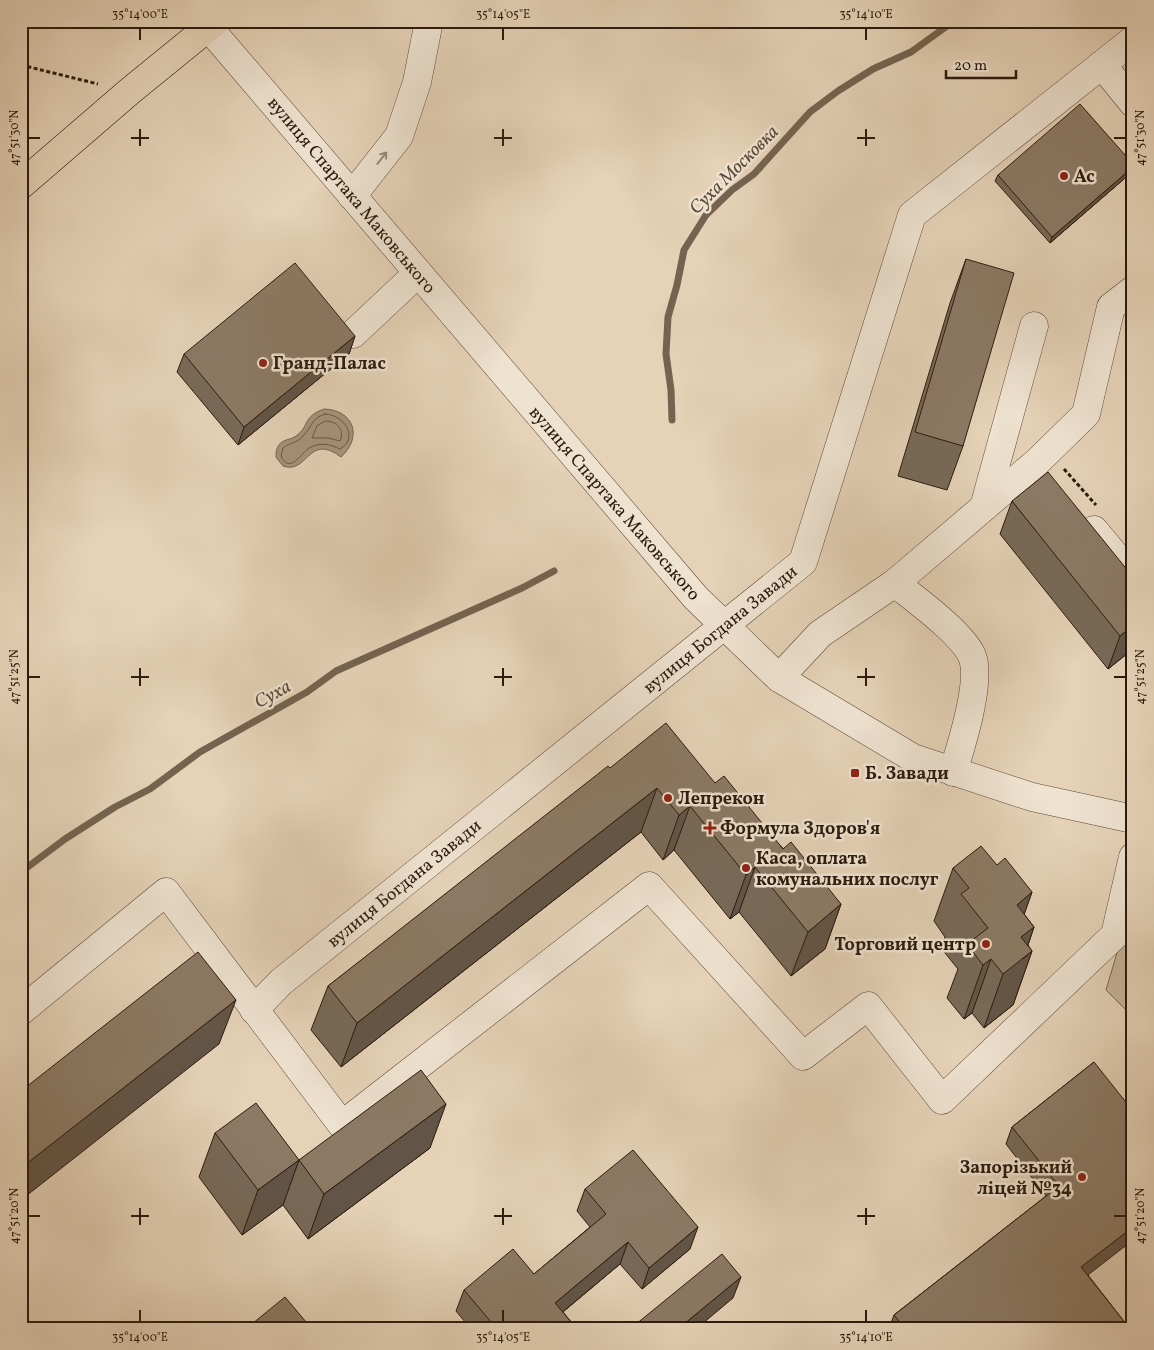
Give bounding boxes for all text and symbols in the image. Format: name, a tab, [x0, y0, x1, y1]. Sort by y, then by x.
text: 35°14'00"E	[112, 7, 168, 23]
text: 35°14'05"E	[476, 7, 530, 23]
text: 35°14'10"E	[839, 7, 893, 23]
scale bar	[946, 48, 1016, 80]
text: 20 m	[954, 56, 987, 77]
street label: вулиця Спартака Маковського	[261, 92, 441, 300]
text: 47°51'30"N	[7, 110, 23, 166]
text: 47°51'30"N	[1133, 110, 1149, 166]
water label: Суха Московка	[684, 120, 785, 221]
one-way arrow	[377, 151, 388, 164]
place label: Ас	[1074, 165, 1095, 190]
marker: Ас	[1058, 170, 1070, 182]
place label: Гранд-Палас	[273, 352, 386, 377]
marker: Гранд-Палас	[257, 357, 269, 369]
street label: вулиця Спартака Маковського	[522, 401, 705, 607]
street label: вулиця Богдана Завади	[639, 560, 803, 700]
text: 47°51'25"N	[7, 649, 23, 705]
text: 47°51'25"N	[1133, 649, 1149, 705]
water label: Суха	[250, 674, 296, 715]
place label: Б. Завади	[865, 762, 949, 787]
marker: Б. Завади	[849, 767, 861, 779]
place label: Лепрекон	[678, 787, 765, 812]
marker: Лепрекон	[662, 792, 674, 804]
street label: вулиця Богдана Завади	[323, 814, 487, 954]
place label: Формула Здоров'я	[720, 817, 880, 842]
marker: Формула Здоров'я	[704, 822, 716, 834]
place label: Каса, оплата комунальних послуг	[756, 847, 939, 893]
marker: Каса, оплата комунальних послуг	[740, 862, 752, 874]
place label: Торговий центр	[834, 933, 976, 958]
marker: Торговий центр	[980, 938, 992, 950]
place label: Запорізький ліцей №34	[960, 1156, 1072, 1202]
marker: Запорізький ліцей №34	[1076, 1171, 1088, 1183]
text: 47°51'20"N	[7, 1188, 23, 1244]
text: 47°51'20"N	[1133, 1188, 1149, 1244]
text: 35°14'00"E	[112, 1330, 168, 1346]
text: 35°14'05"E	[476, 1330, 530, 1346]
text: 35°14'10"E	[839, 1330, 893, 1346]

